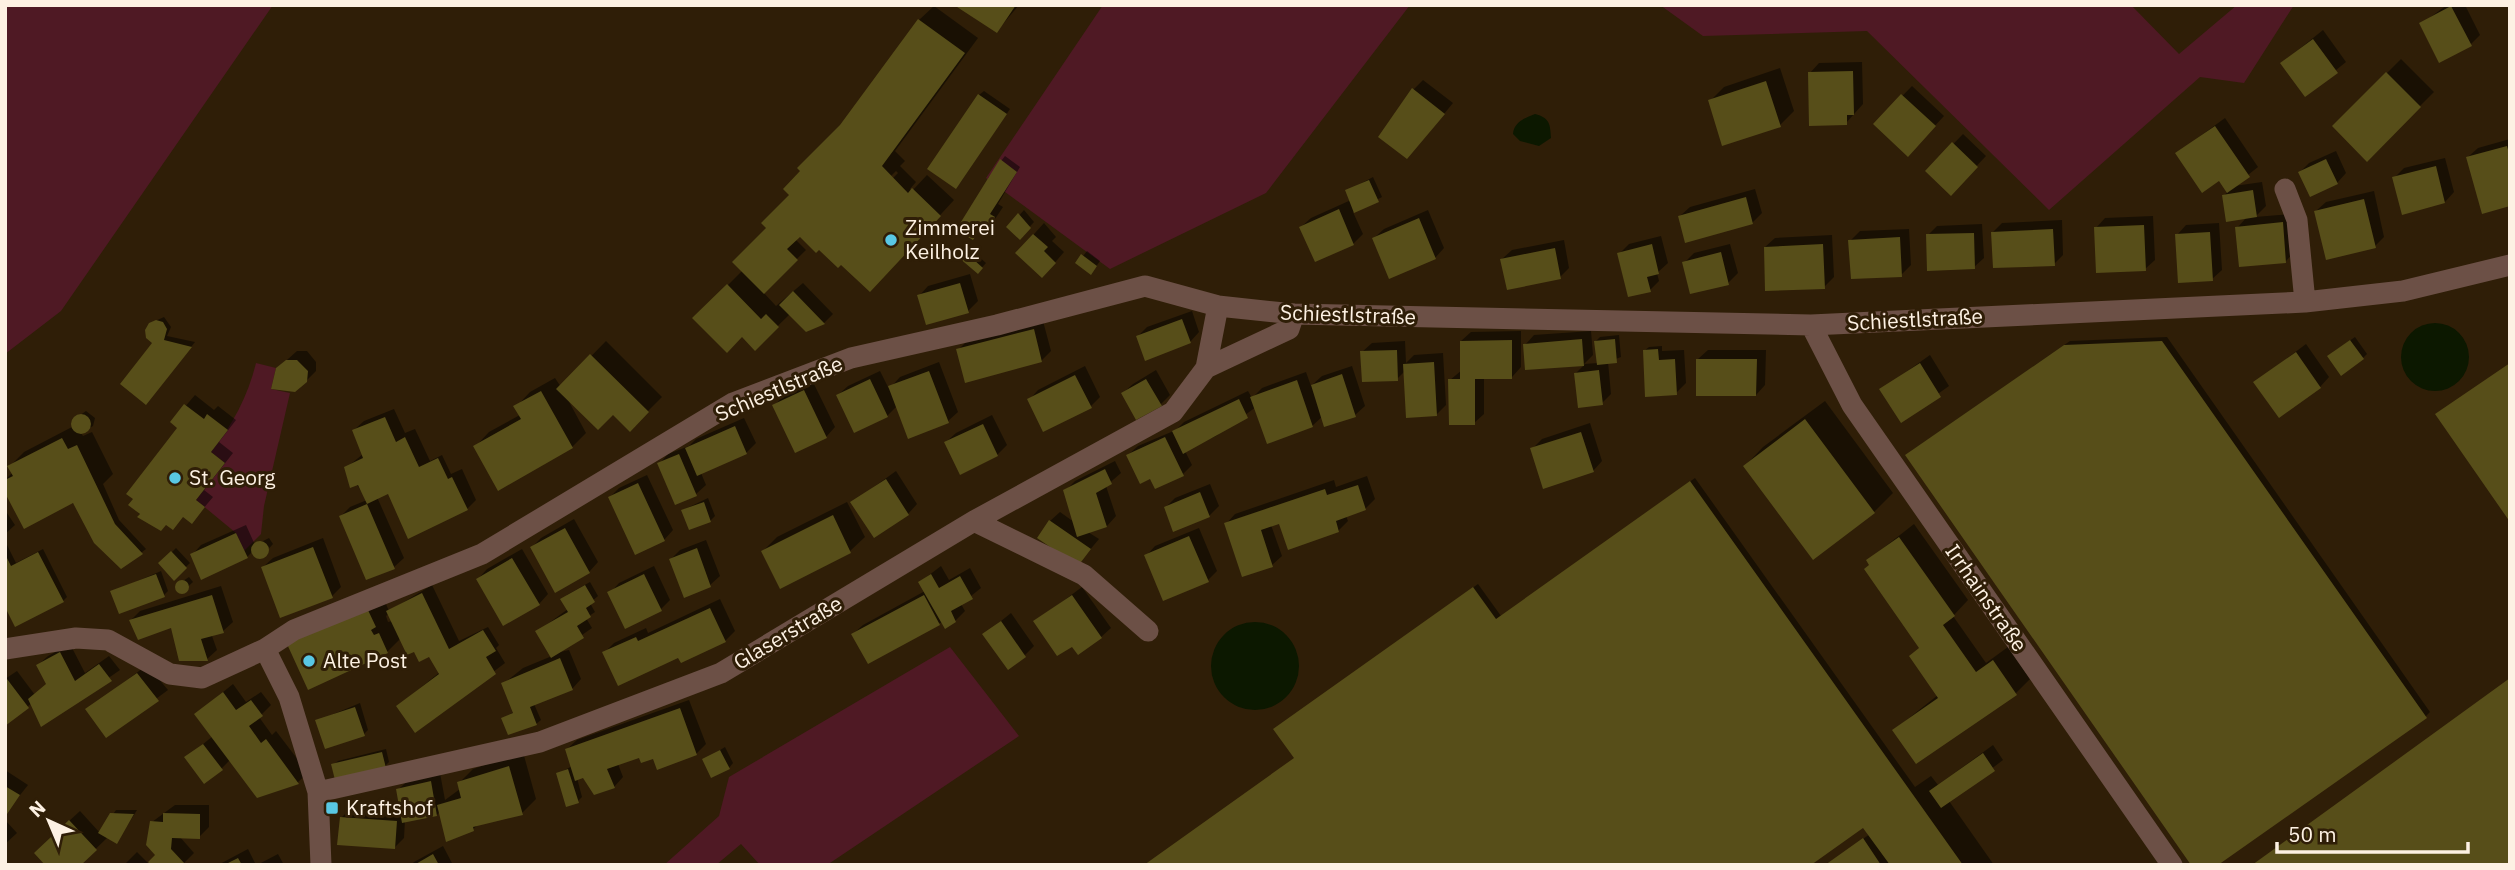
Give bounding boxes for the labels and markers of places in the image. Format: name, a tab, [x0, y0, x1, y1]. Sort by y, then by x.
place label: Zimmerei Keilholz	[905, 213, 995, 265]
marker: Zimmerei Keilholz	[883, 232, 899, 248]
place label: St. Georg	[189, 463, 275, 491]
marker: St. Georg	[167, 470, 183, 486]
place label: Alte Post	[323, 646, 407, 674]
marker: Alte Post	[301, 653, 317, 669]
place label: Kraftshof	[346, 793, 433, 821]
marker: Kraftshof	[324, 800, 340, 816]

